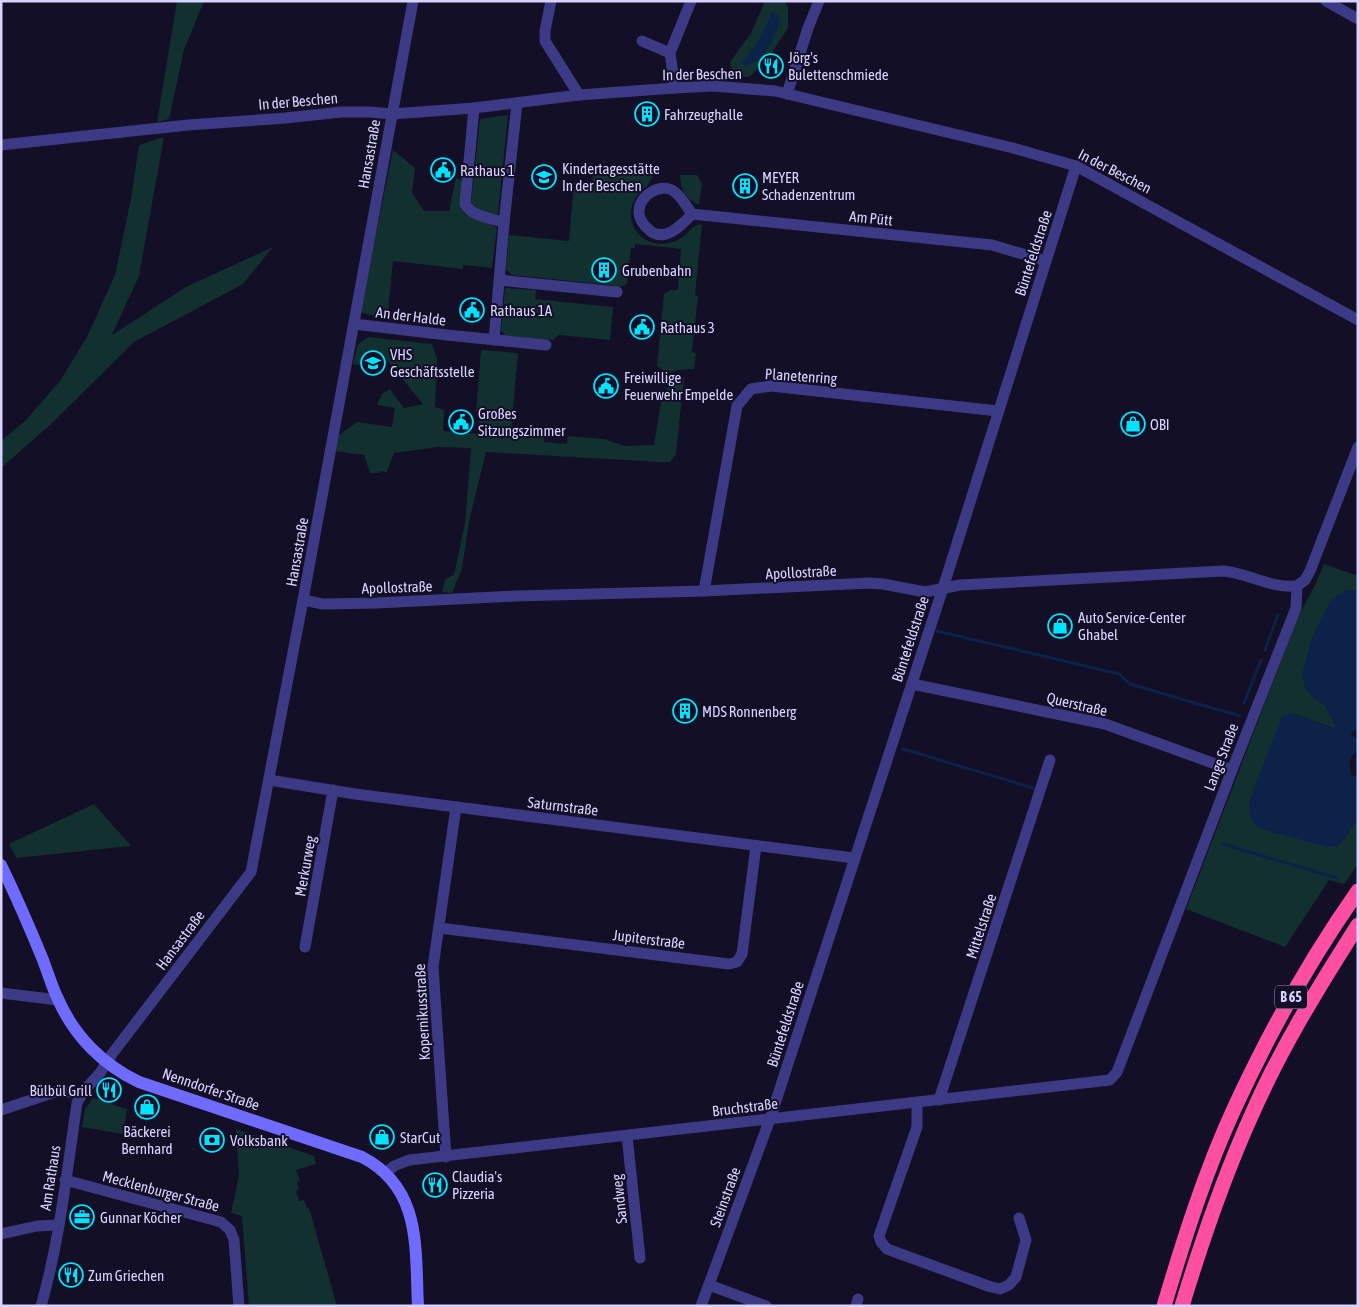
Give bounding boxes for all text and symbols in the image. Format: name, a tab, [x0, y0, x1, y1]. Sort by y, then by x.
place label: Jörg's Bulettenschmiede	[788, 49, 889, 83]
restaurant icon: Jörg's Bulettenschmiede	[758, 53, 784, 79]
street label: In der Beschen	[662, 65, 742, 83]
street label: In der Beschen	[258, 89, 338, 113]
building icon: Fahrzeughalle	[634, 101, 660, 127]
place label: Fahrzeughalle	[664, 106, 743, 123]
street label: Hansastraße	[355, 118, 383, 190]
street label: In der Beschen	[1076, 145, 1154, 197]
public building icon: Rathaus 1	[430, 157, 456, 183]
place label: Kindertagesstätte In der Beschen	[562, 160, 660, 194]
place label: Rathaus 1	[460, 162, 515, 179]
school or university icon: Kindertagesstätte In der Beschen	[531, 164, 557, 190]
place label: MEYER Schadenzentrum	[762, 169, 855, 203]
building icon: MEYER Schadenzentrum	[732, 173, 758, 199]
street label: Am Pütt	[849, 207, 893, 229]
street label: Büntefeldstraße	[1011, 208, 1055, 298]
building icon: Grubenbahn	[591, 257, 617, 283]
place label: Grubenbahn	[622, 262, 691, 279]
public building icon: Rathaus 1A	[459, 297, 485, 323]
place label: Rathaus 1A	[490, 302, 553, 319]
street label: An der Halde	[375, 303, 447, 329]
public building icon: Rathaus 3	[629, 314, 655, 340]
place label: Rathaus 3	[660, 319, 715, 336]
place label: VHS Geschäftsstelle	[390, 346, 475, 380]
school or university icon: VHS Geschäftsstelle	[360, 350, 386, 376]
street label: Planetenring	[764, 365, 838, 387]
place label: Freiwillige Feuerwehr Empelde	[624, 369, 733, 403]
public building icon: Freiwillige Feuerwehr Empelde	[593, 373, 619, 399]
place label: Großes Sitzungszimmer	[478, 405, 566, 439]
public building icon: Großes Sitzungszimmer	[448, 409, 474, 435]
shop icon: OBI	[1120, 411, 1146, 437]
place label: OBI	[1150, 416, 1170, 433]
street label: Hansastraße	[283, 516, 311, 588]
street label: Apollostraße	[765, 562, 837, 582]
street label: Apollostraße	[361, 577, 433, 597]
street label: Büntefeldstraße	[888, 594, 932, 684]
place label: Auto Service-Center Ghabel	[1078, 609, 1186, 643]
shop icon: Auto Service-Center Ghabel	[1047, 613, 1073, 639]
street label: Querstraße	[1045, 689, 1109, 719]
building icon: MDS Ronnenberg	[672, 698, 698, 724]
place label: MDS Ronnenberg	[702, 703, 797, 720]
street label: Lange Straße	[1200, 721, 1242, 793]
street label: Saturnstraße	[527, 793, 600, 819]
street label: Merkurweg	[291, 834, 319, 898]
street label: Mittelstraße	[963, 891, 1000, 961]
street label: Hansastraße	[152, 907, 208, 973]
street label: Jupiterstraße	[612, 926, 686, 952]
street label: Kopernikusstraße	[411, 963, 433, 1061]
street label: Büntefeldstraße	[763, 979, 807, 1069]
road number: B 65	[1275, 986, 1307, 1009]
street label: Nenndorfer Straße	[160, 1064, 262, 1114]
restaurant icon: Bülbül Grill	[96, 1077, 122, 1103]
place label: Bülbül Grill	[30, 1082, 92, 1099]
shop icon: Bäckerei Bernhard	[134, 1094, 160, 1120]
street label: Bruchstraße	[711, 1095, 779, 1119]
place label: Bäckerei Bernhard	[121, 1123, 173, 1157]
shop icon: StarCut	[369, 1124, 395, 1150]
bank icon: Volksbank	[199, 1127, 225, 1153]
place label: StarCut	[400, 1129, 440, 1146]
place label: Volksbank	[230, 1132, 288, 1149]
street label: Am Rathaus	[36, 1144, 64, 1212]
street label: Steinstraße	[706, 1165, 744, 1229]
street label: Mecklenburger Straße	[101, 1167, 221, 1215]
place label: Claudia's Pizzeria	[452, 1168, 502, 1202]
restaurant icon: Claudia's Pizzeria	[422, 1172, 448, 1198]
street label: Sandweg	[608, 1173, 630, 1225]
office icon: Gunnar Köcher	[69, 1204, 95, 1230]
place label: Gunnar Köcher	[100, 1209, 182, 1226]
restaurant icon: Zum Griechen	[58, 1262, 84, 1288]
place label: Zum Griechen	[88, 1267, 164, 1284]

